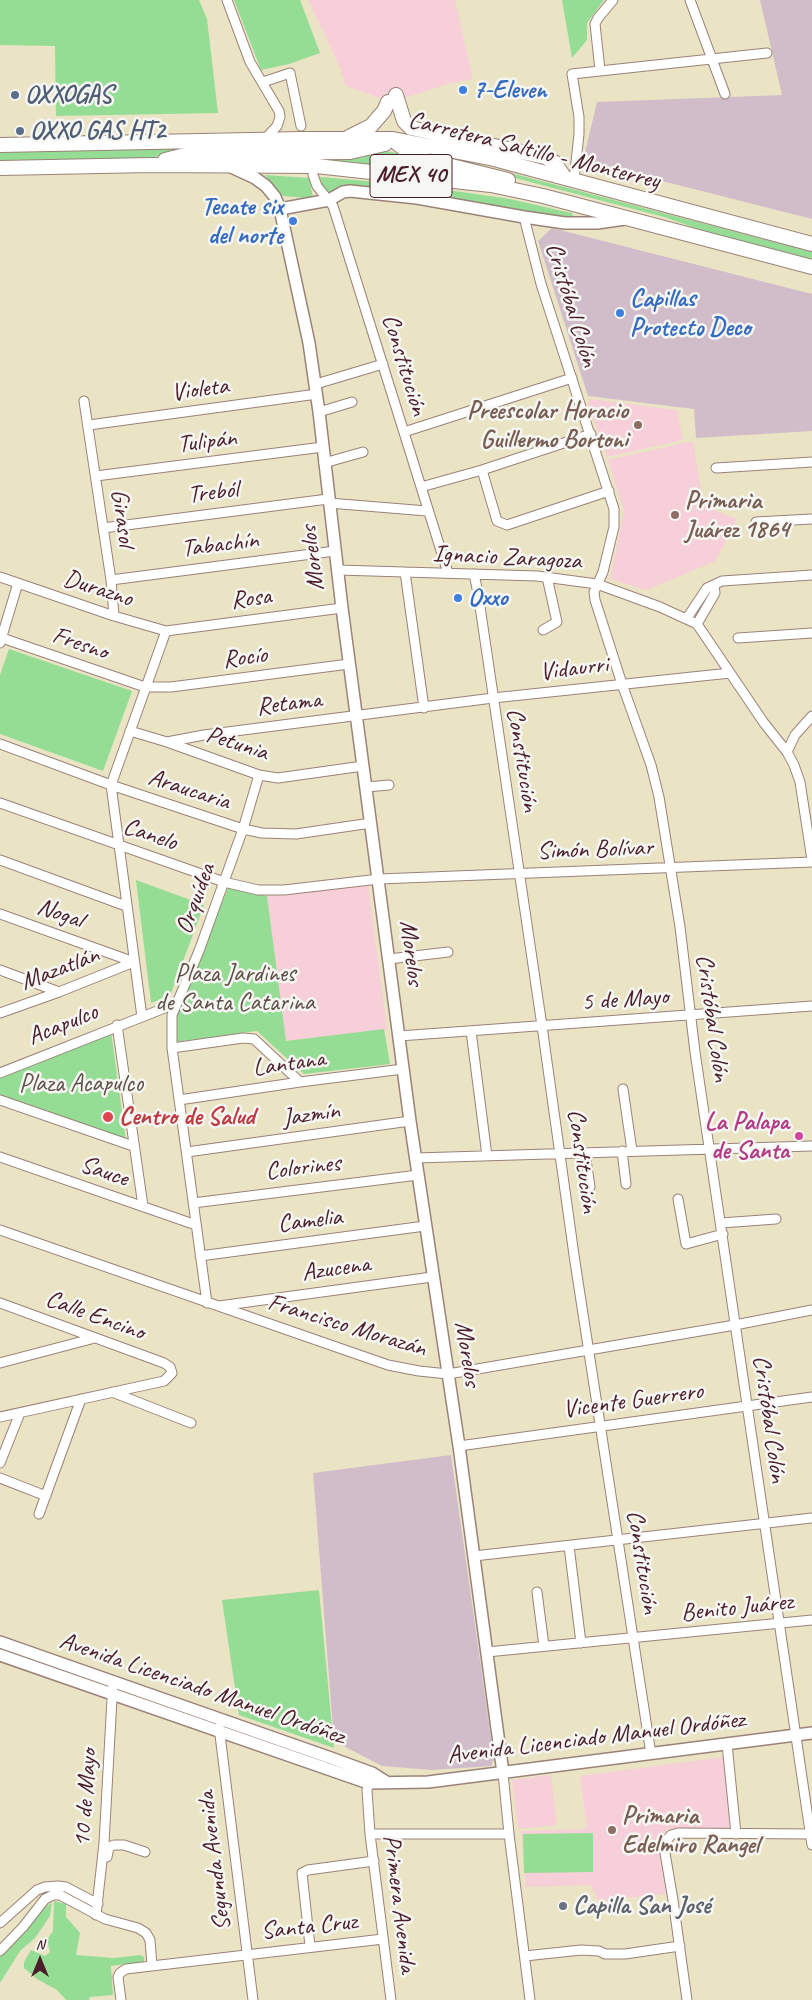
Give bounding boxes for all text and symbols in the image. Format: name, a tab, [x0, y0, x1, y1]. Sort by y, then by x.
place label: 7-Eleven	[473, 75, 547, 105]
place label: OXXOGAS	[25, 80, 112, 110]
marker: 7-Eleven	[457, 84, 469, 96]
marker: OXXOGAS	[9, 89, 21, 101]
street label: Carretera Saltillo - Monterrey	[405, 105, 663, 197]
place label: OXXO GAS HT2	[30, 116, 165, 146]
marker: OXXO GAS HT2	[14, 125, 26, 137]
road number: MEX 40	[370, 154, 452, 198]
place label: Tecate six del norte	[201, 192, 283, 251]
marker: Tecate six del norte	[287, 215, 299, 227]
street label: Cristóbal Colón	[538, 239, 604, 371]
place label: Capillas Protecto Deco	[630, 284, 751, 343]
marker: Capillas Protecto Deco	[614, 307, 626, 319]
street label: Constitución	[374, 311, 434, 419]
street label: Violeta	[170, 371, 230, 409]
place label: Preescolar Horacio Guillermo Bortoni	[467, 396, 628, 455]
marker: Preescolar Horacio Guillermo Bortoni	[632, 419, 644, 431]
street label: Tulipán	[176, 424, 238, 460]
street label: Treból	[186, 475, 240, 511]
place label: Primaria Juárez 1864	[685, 486, 789, 545]
street label: Girasol	[103, 487, 141, 549]
marker: Primaria Juárez 1864	[669, 509, 681, 521]
street label: Morelos	[294, 524, 332, 592]
street label: Tabachín	[180, 525, 260, 565]
street label: Ignacio Zaragoza	[432, 539, 582, 577]
street label: Durazno	[60, 564, 136, 614]
street label: Rosa	[229, 582, 273, 616]
place label: Oxxo	[468, 583, 508, 613]
marker: Oxxo	[452, 592, 464, 604]
street label: Fresno	[48, 621, 112, 667]
street label: Rocío	[221, 640, 269, 676]
street label: Vidaurri	[538, 650, 610, 688]
street label: Retama	[255, 685, 323, 723]
street label: Constitución	[499, 706, 545, 814]
street label: Petunia	[202, 720, 272, 768]
street label: Araucaria	[144, 763, 234, 817]
street label: Canelo	[119, 812, 181, 858]
street label: Simón Bolívar	[536, 833, 654, 867]
street label: Orquídea	[169, 860, 223, 938]
street label: Nogal	[33, 892, 87, 936]
street label: Morelos	[392, 919, 430, 987]
street label: Mazatlán	[17, 940, 103, 998]
street label: Cristóbal Colón	[688, 953, 736, 1083]
park label: Plaza Jardines de Santa Catarina	[155, 959, 315, 1018]
street label: 5 de Mayo	[581, 982, 669, 1018]
street label: Acapulco	[24, 997, 102, 1053]
street label: Lantana	[251, 1044, 327, 1084]
park label: Plaza Acapulco	[19, 1069, 143, 1099]
street label: Jazmín	[280, 1096, 342, 1134]
place label: Centro de Salud	[119, 1102, 255, 1132]
street label: Constitución	[560, 1107, 604, 1215]
place label: La Palapa de Santa	[705, 1107, 789, 1166]
marker: Centro de Salud	[101, 1110, 115, 1124]
marker: La Palapa de Santa	[793, 1130, 805, 1142]
street label: Colorines	[264, 1149, 342, 1187]
street label: Sauce	[76, 1150, 132, 1194]
street label: Camelia	[276, 1202, 344, 1240]
street label: Azucena	[300, 1249, 372, 1289]
street label: Calle Encino	[41, 1284, 149, 1348]
street label: Francisco Morazán	[264, 1288, 430, 1364]
street label: Morelos	[447, 1319, 487, 1389]
street label: Cristóbal Colón	[745, 1354, 793, 1484]
street label: Vicente Guerrero	[561, 1376, 705, 1426]
street label: Constitución	[619, 1508, 665, 1616]
street label: Benito Juárez	[679, 1587, 795, 1629]
street label: Avenida Licenciado Manuel Ordóñez	[56, 1626, 348, 1752]
street label: Avenida Licenciado Manuel Ordóñez	[446, 1705, 746, 1771]
street label: 10 de Mayo	[68, 1748, 104, 1848]
street label: Segunda Avenida	[192, 1790, 238, 1932]
place label: Primaria Edelmiro Rangel	[622, 1801, 759, 1860]
marker: Primaria Edelmiro Rangel	[606, 1824, 618, 1836]
street label: Primera Avenida	[376, 1833, 422, 1975]
place label: Capilla San José	[573, 1891, 710, 1921]
marker: Capilla San José	[557, 1900, 569, 1912]
street label: Santa Cruz	[260, 1907, 358, 1947]
north arrow	[15, 1935, 65, 1985]
text: N	[36, 1936, 44, 1953]

